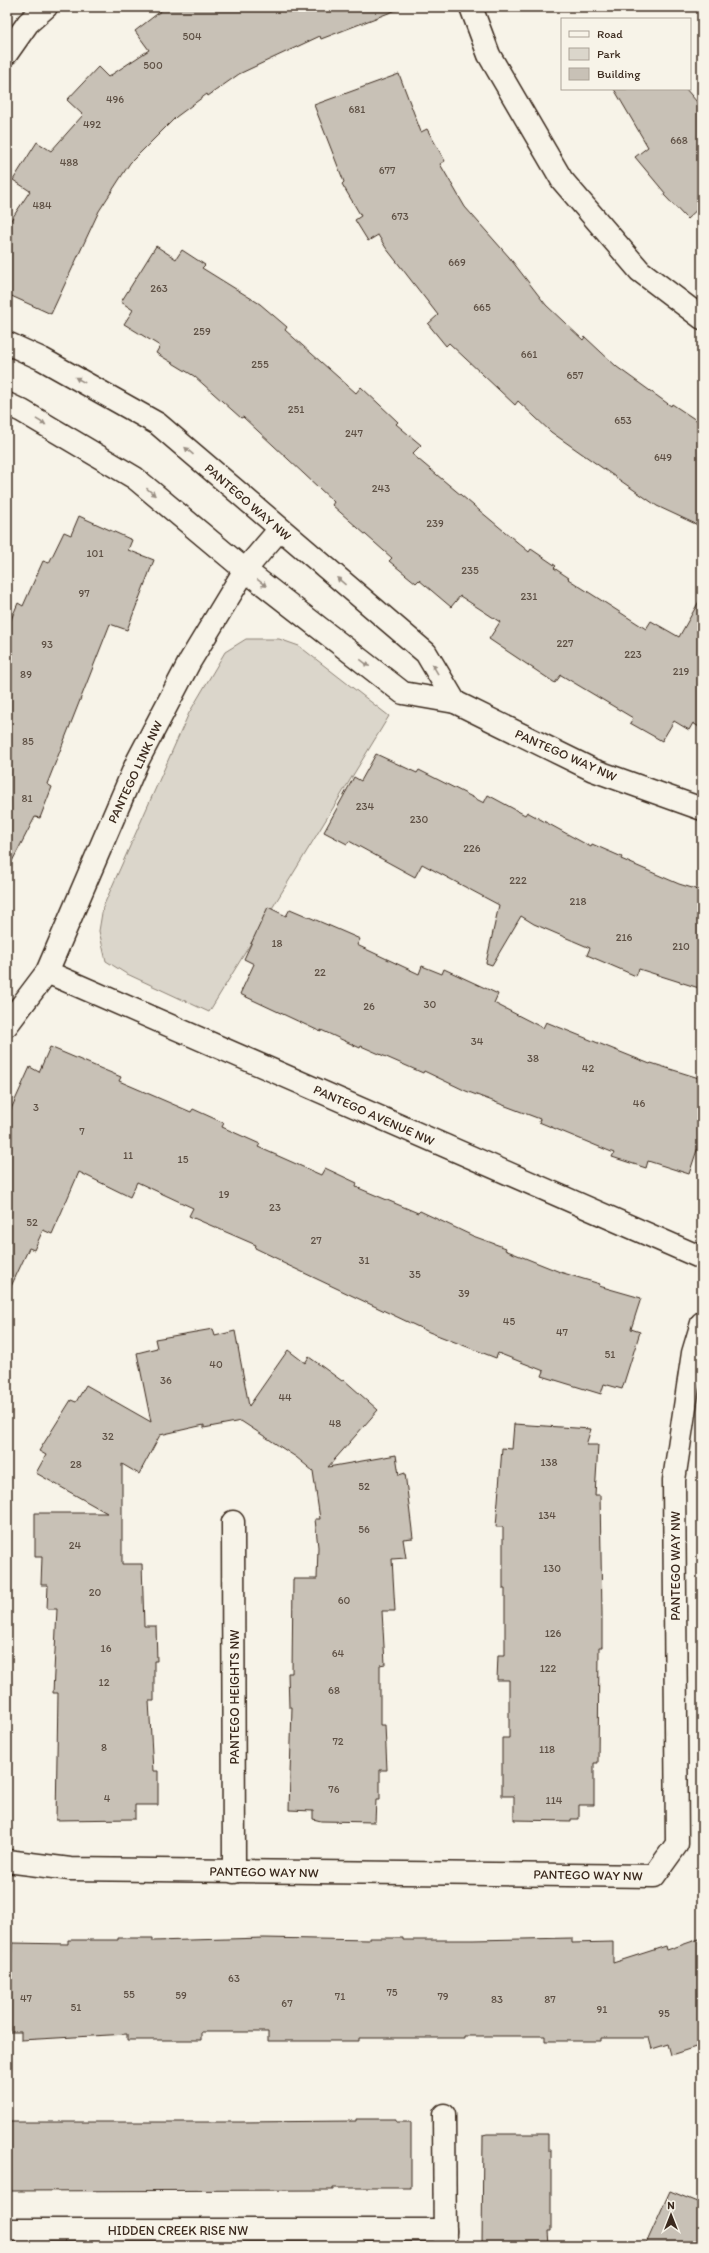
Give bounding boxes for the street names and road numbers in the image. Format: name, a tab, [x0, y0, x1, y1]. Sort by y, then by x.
street label: PANTEGO WAY NW	[202, 460, 294, 544]
street label: PANTEGO LINK NW	[105, 718, 165, 826]
street label: PANTEGO WAY NW	[513, 726, 619, 784]
street label: PANTEGO AVENUE NW	[311, 1082, 437, 1148]
street label: PANTEGO WAY NW	[668, 1511, 683, 1621]
street label: PANTEGO HEIGHTS NW	[227, 1630, 242, 1764]
street label: PANTEGO WAY NW	[209, 1864, 319, 1880]
street label: PANTEGO WAY NW	[533, 1867, 643, 1883]
street label: HIDDEN CREEK RISE NW	[108, 2223, 248, 2238]

